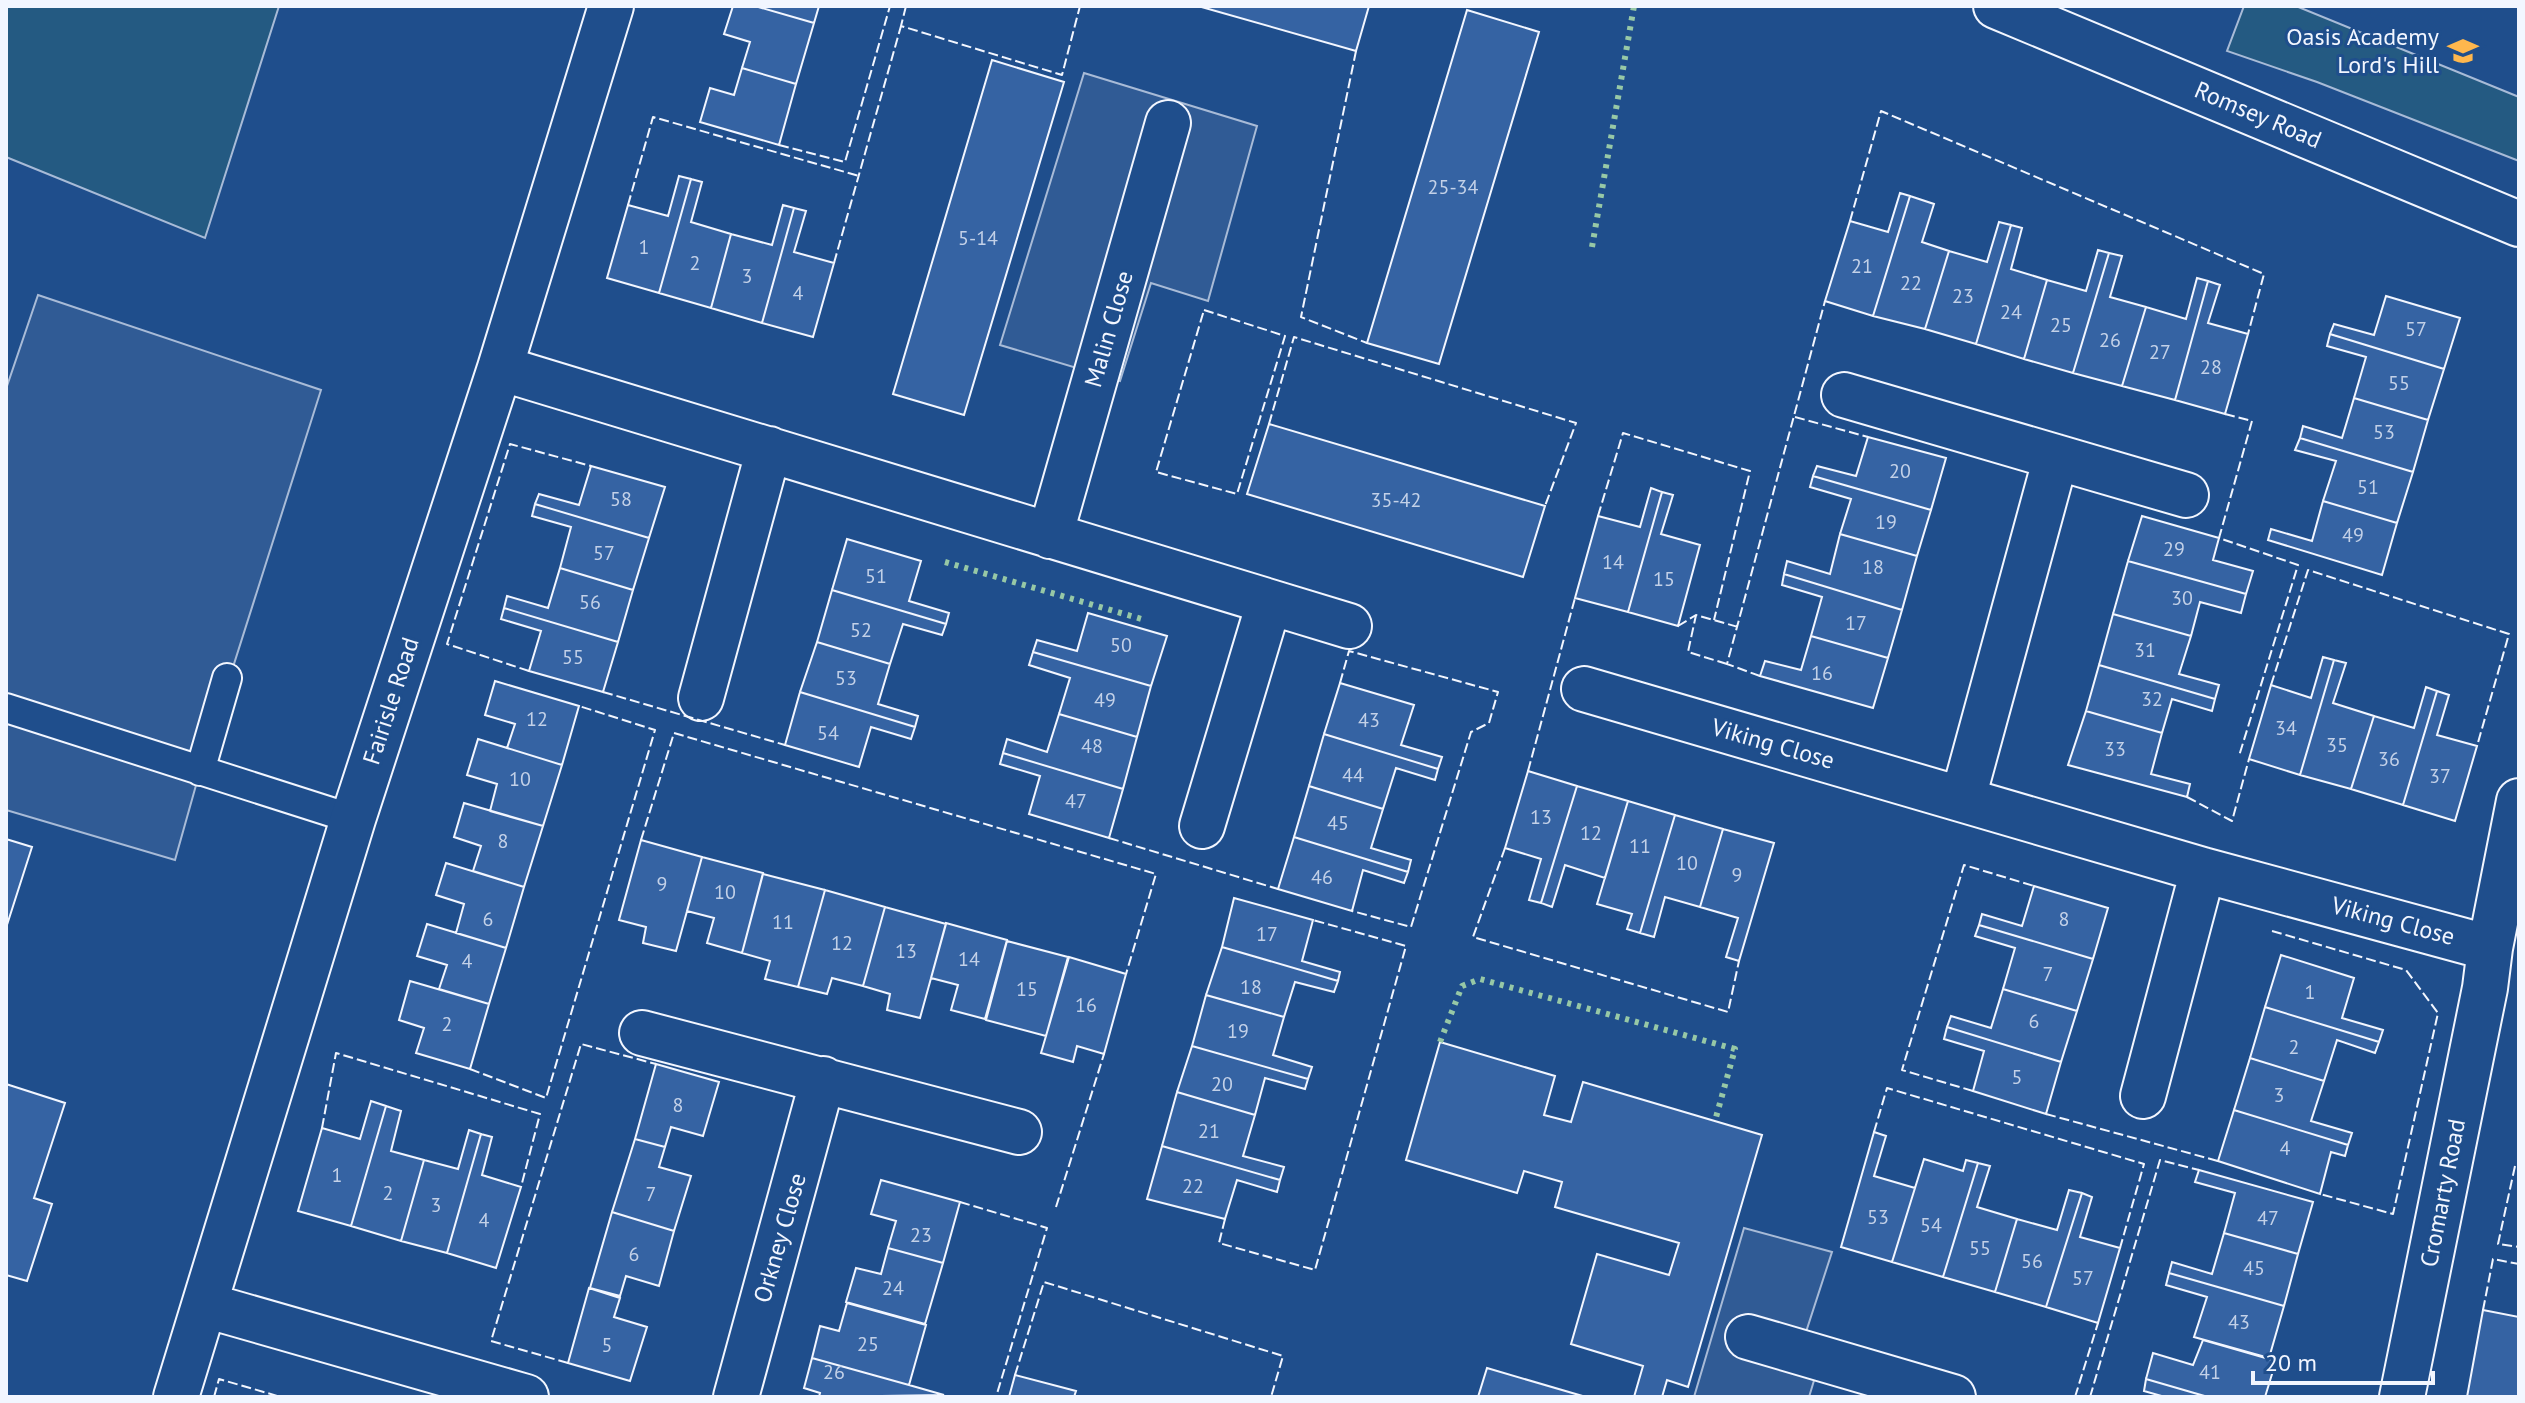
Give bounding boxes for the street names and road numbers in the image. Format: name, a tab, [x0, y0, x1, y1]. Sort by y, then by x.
street label: Romsey Road	[2190, 74, 2326, 155]
street label: Malin Close	[1077, 267, 1140, 391]
street label: Fairisle Road	[355, 633, 426, 768]
street label: Viking Close	[1707, 711, 1838, 776]
street label: Viking Close	[2327, 889, 2458, 952]
street label: Cromarty Road	[2413, 1116, 2472, 1270]
street label: Orkney Close	[746, 1169, 813, 1306]

